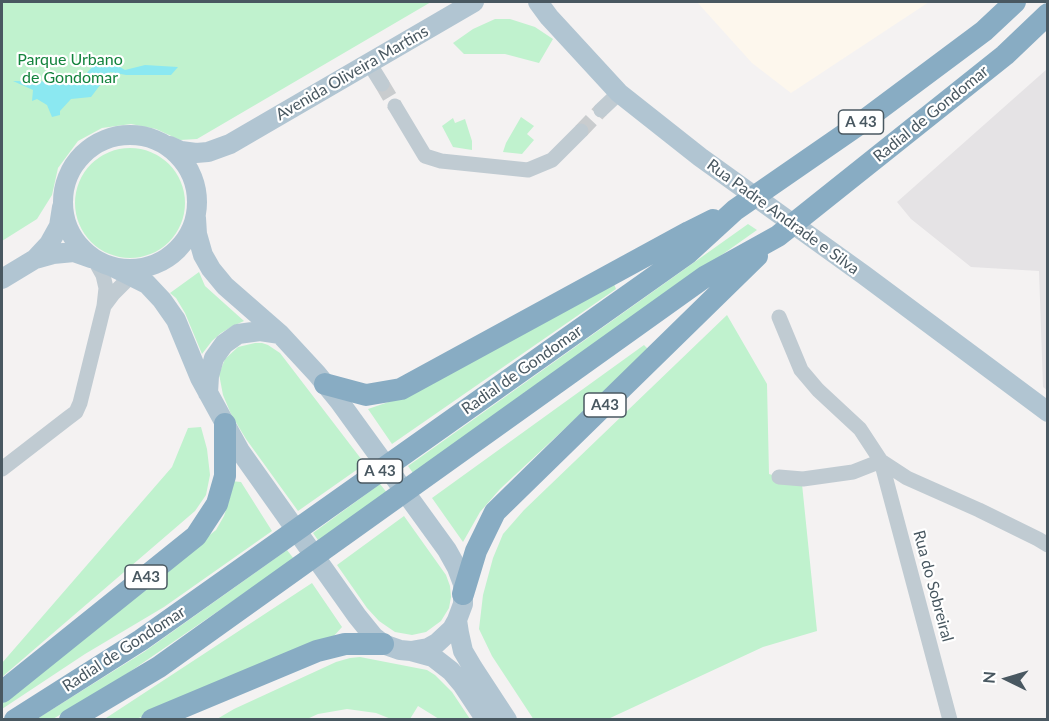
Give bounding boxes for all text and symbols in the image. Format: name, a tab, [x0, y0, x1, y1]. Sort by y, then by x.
street label: Avenida Oliveira Martins	[272, 21, 432, 125]
park label: Parque Urbano de Gondomar	[17, 50, 123, 88]
street label: Radial de Gondomar	[870, 62, 992, 166]
road number: A 43	[838, 110, 884, 134]
street label: Rua Padre Andrade e Silva	[703, 155, 863, 279]
street label: Radial de Gondomar	[458, 321, 586, 419]
road number: A43	[584, 393, 626, 417]
road number: A 43	[358, 459, 403, 483]
street label: Rua do Sobreiral	[909, 528, 957, 644]
road number: A43	[125, 565, 167, 589]
street label: Radial de Gondomar	[59, 602, 189, 696]
north arrow	[977, 649, 1037, 709]
text: N	[979, 670, 999, 684]

